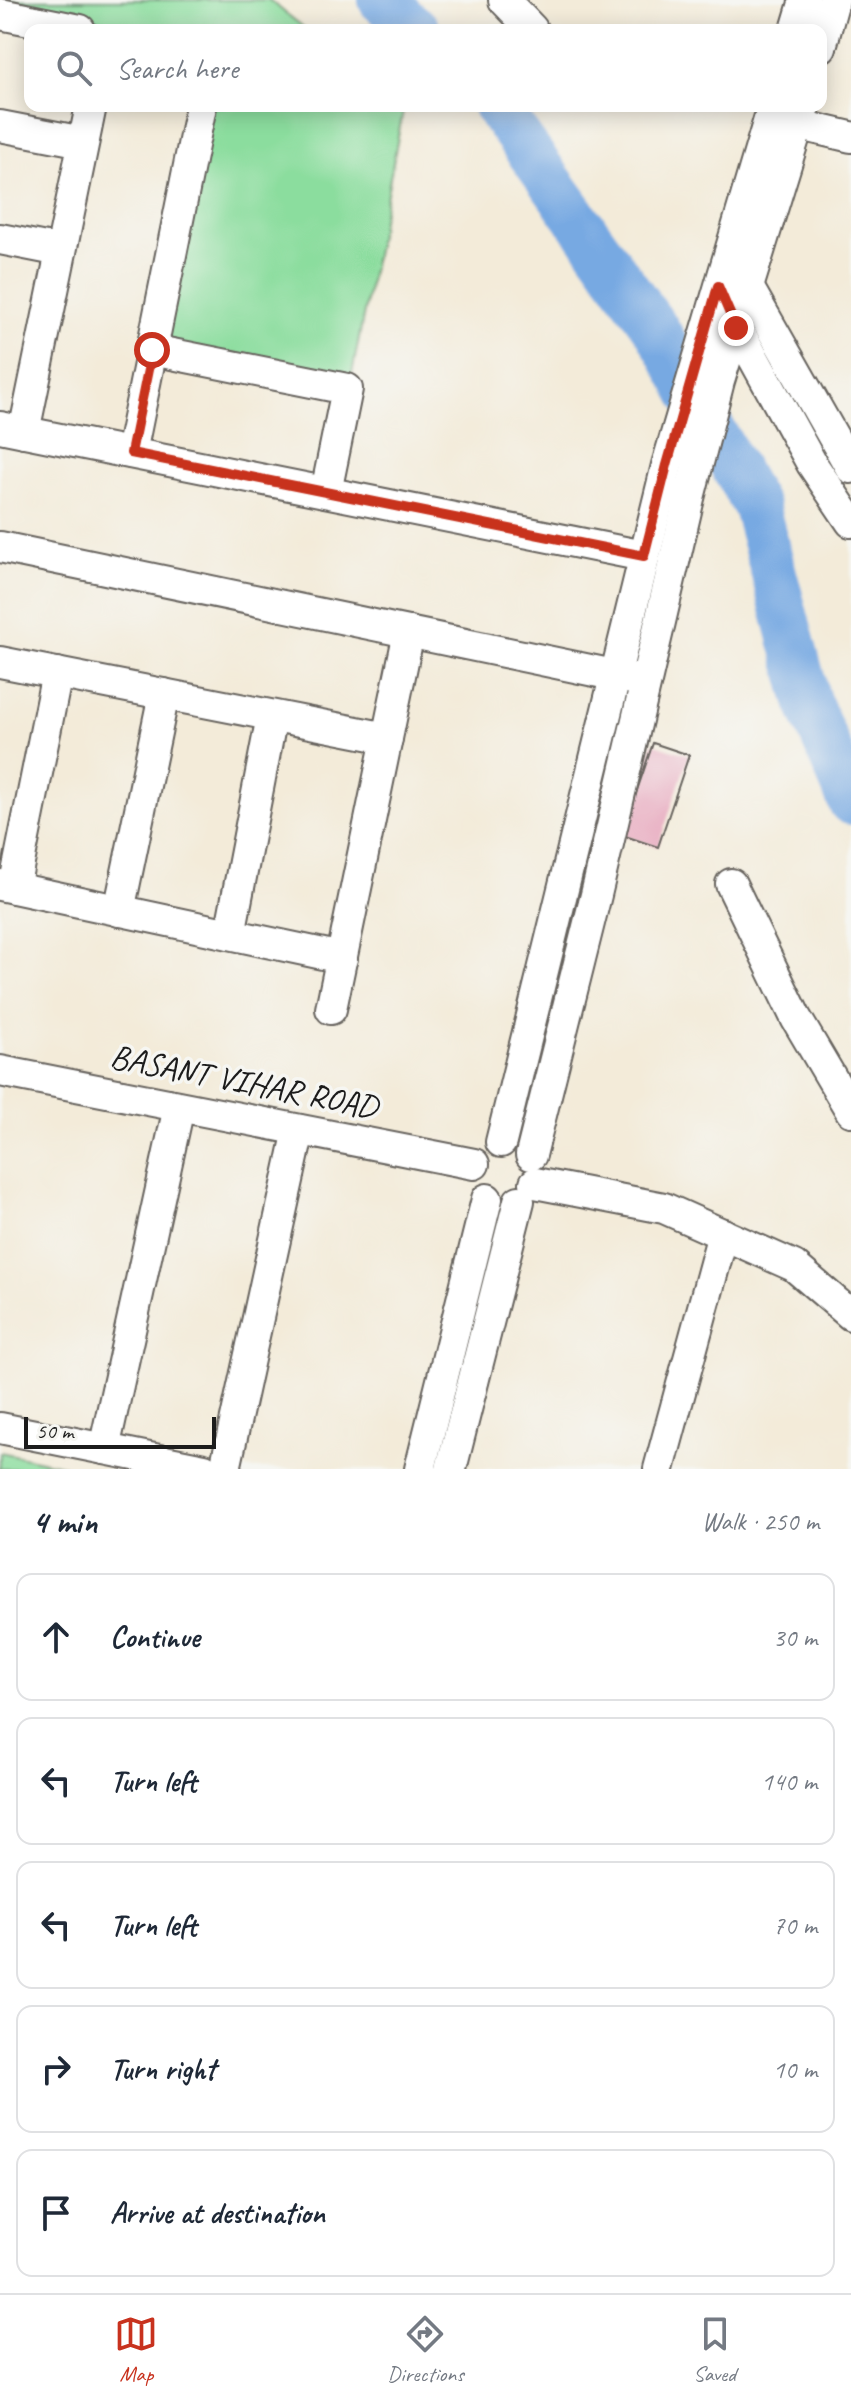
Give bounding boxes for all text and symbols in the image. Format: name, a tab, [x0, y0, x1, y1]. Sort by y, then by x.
search box	[24, 24, 827, 112]
icon: search	[52, 46, 96, 90]
text: Search here	[116, 49, 238, 87]
route end	[718, 310, 754, 346]
route start	[134, 332, 170, 368]
street label: BASANT VIHAR ROAD	[107, 1034, 384, 1129]
scale bar	[24, 1413, 216, 1449]
text: 50 m	[36, 1417, 73, 1445]
text: 4 min	[32, 1500, 97, 1543]
text: Walk · 250 m	[702, 1505, 819, 1538]
icon: ahead	[34, 1615, 78, 1659]
text: Continue	[110, 1618, 200, 1656]
text: 30 m	[773, 1621, 817, 1654]
icon: left	[34, 1759, 78, 1803]
text: Turn left	[110, 1762, 197, 1800]
text: 140 m	[761, 1765, 817, 1798]
icon: left	[34, 1903, 78, 1947]
text: Turn left	[110, 1906, 197, 1944]
text: 70 m	[773, 1909, 817, 1942]
icon: right	[34, 2047, 78, 2091]
text: Turn right	[110, 2050, 215, 2088]
text: 10 m	[773, 2053, 817, 2086]
icon: arrive	[34, 2191, 78, 2235]
text: Arrive at destination	[110, 2194, 325, 2232]
tab: Map	[114, 2312, 158, 2388]
tab: Directions	[387, 2312, 464, 2388]
tab: Saved	[693, 2312, 737, 2388]

